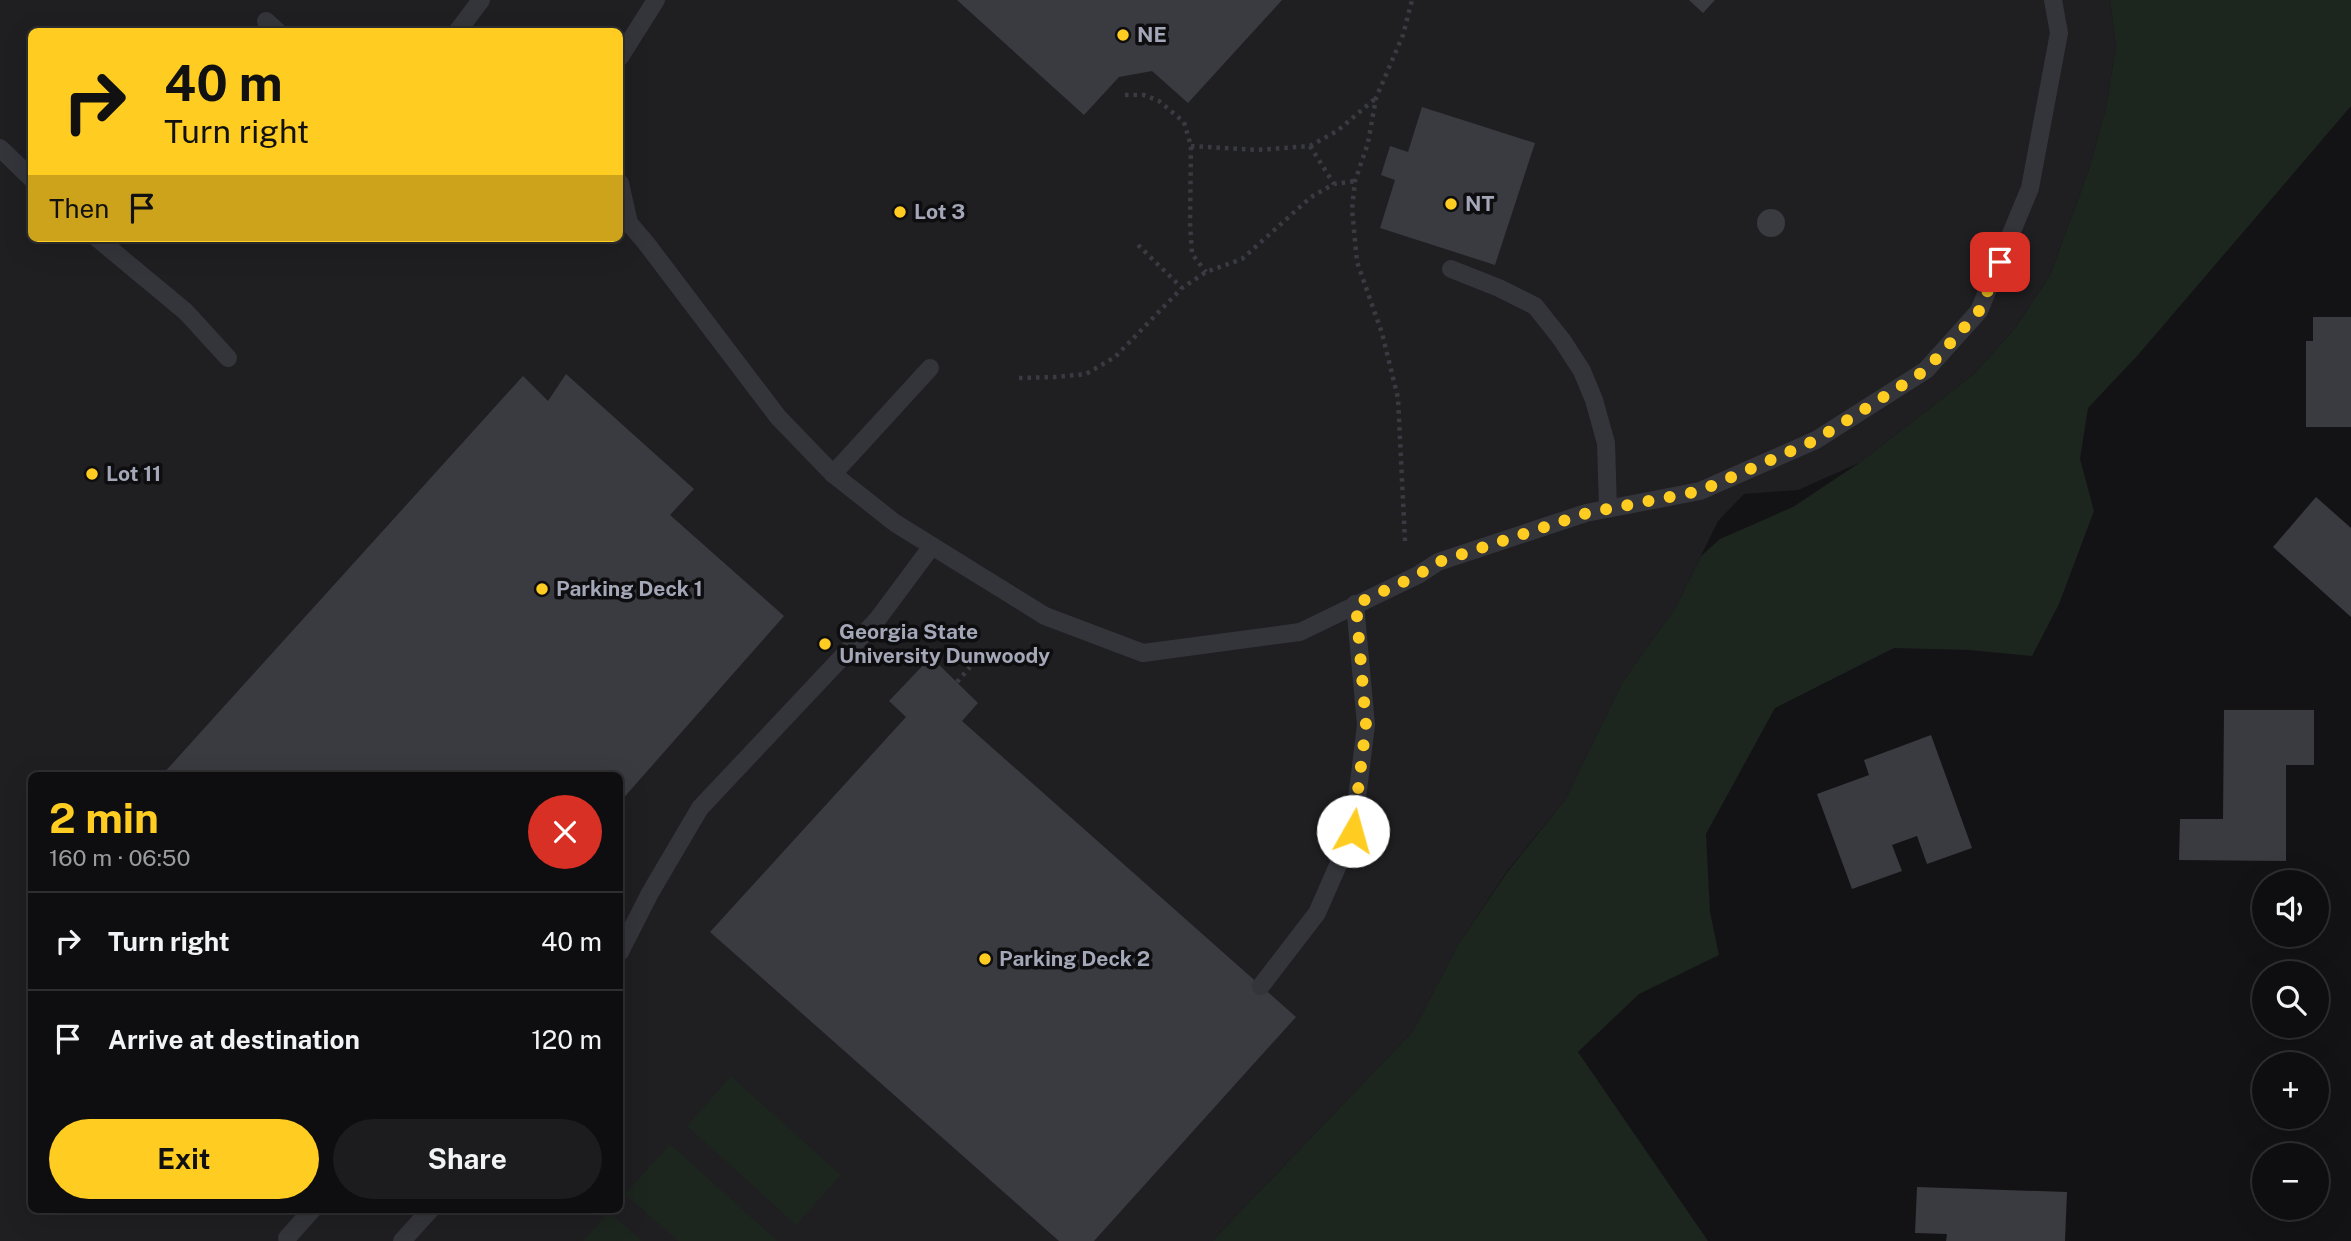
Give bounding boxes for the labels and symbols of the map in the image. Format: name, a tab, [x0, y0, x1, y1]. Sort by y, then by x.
place label: NE	[1137, 22, 1167, 47]
marker: NE	[1115, 27, 1131, 43]
place label: NT	[1465, 191, 1494, 216]
marker: NT	[1443, 196, 1459, 212]
place label: Lot 3	[914, 199, 965, 224]
marker: Lot 3	[892, 204, 908, 220]
pin	[1970, 232, 2030, 292]
place label: Lot 11	[106, 461, 161, 486]
marker: Lot 11	[84, 466, 100, 482]
place label: Parking Deck 1	[556, 576, 703, 601]
marker: Parking Deck 1	[534, 581, 550, 597]
place label: Georgia State University Dunwoody	[839, 619, 1050, 668]
marker: Georgia State University Dunwoody	[817, 636, 833, 652]
position arrow	[1316, 794, 1390, 868]
place label: Parking Deck 2	[999, 946, 1150, 971]
marker: Parking Deck 2	[977, 951, 993, 967]

